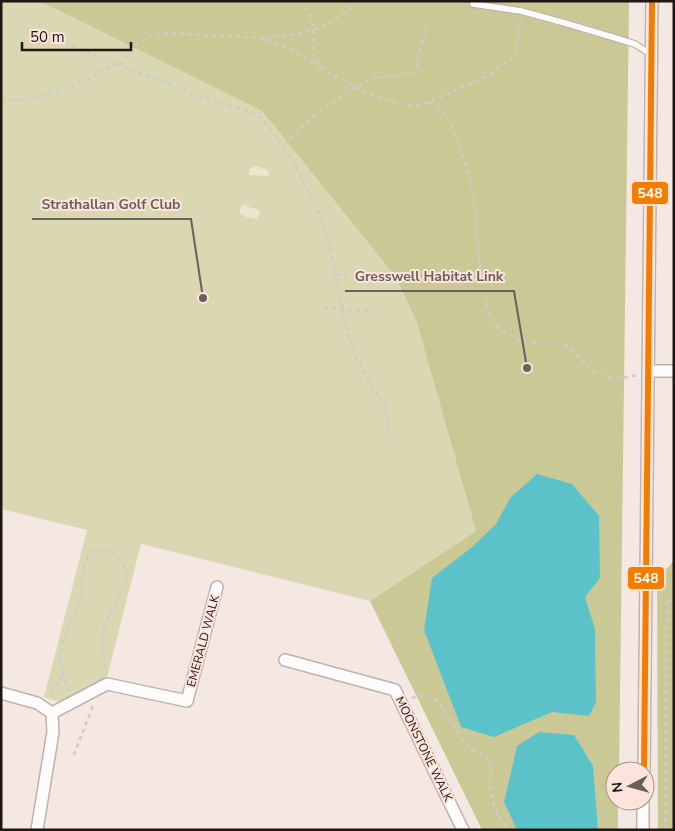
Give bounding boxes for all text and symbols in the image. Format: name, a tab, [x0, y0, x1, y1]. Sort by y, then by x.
scale bar	[22, 20, 131, 52]
text: 50 m	[30, 27, 65, 47]
line badge: 548	[631, 181, 669, 205]
text: 548	[637, 184, 663, 203]
callout: Strathallan Golf Club	[32, 190, 191, 219]
text: Strathallan Golf Club	[41, 195, 181, 214]
callout: Gresswell Habitat Link	[345, 262, 514, 291]
text: Gresswell Habitat Link	[355, 267, 504, 286]
line badge: 548	[627, 566, 665, 590]
text: 548	[633, 569, 659, 588]
street label: EMERALD WALK	[183, 593, 223, 689]
street label: MOONSTONE WALK	[392, 694, 457, 805]
north arrow	[605, 761, 655, 811]
text: N	[608, 781, 628, 794]

